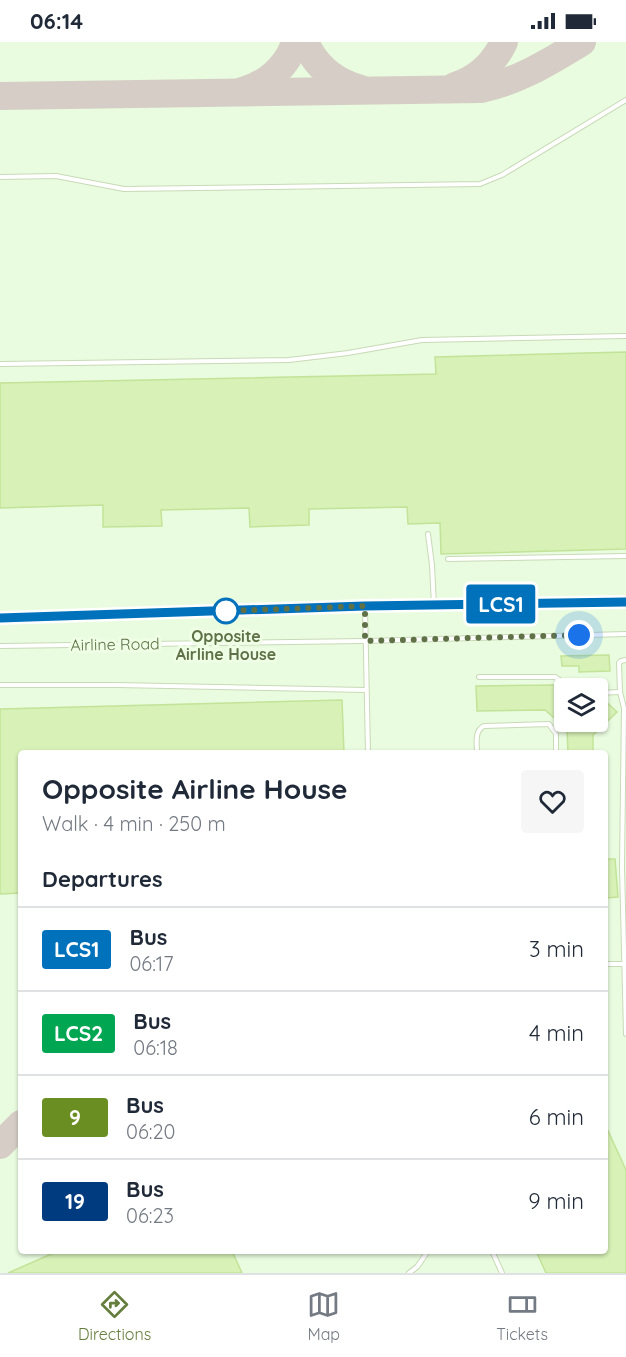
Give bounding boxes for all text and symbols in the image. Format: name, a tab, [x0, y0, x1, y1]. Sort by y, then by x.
text: 06:14	[30, 7, 83, 35]
line badge: LCS1	[459, 584, 543, 624]
text: LCS1	[478, 591, 524, 617]
marker: Opposite Airline House	[213, 598, 239, 624]
your location	[564, 620, 594, 650]
place label: Opposite Airline House	[176, 626, 276, 664]
street label: Airline Road	[70, 633, 160, 655]
map controls	[554, 678, 608, 732]
button: layers	[554, 678, 608, 732]
button: heart	[521, 770, 584, 833]
text: Opposite Airline House	[42, 771, 348, 806]
text: Walk · 4 min · 250 m	[42, 811, 226, 836]
text: Departures	[42, 865, 163, 893]
text: Bus	[129, 923, 167, 951]
text: 3 min	[529, 935, 584, 963]
text: LCS1	[54, 936, 99, 962]
text: 06:17	[129, 951, 174, 976]
text: Bus	[133, 1007, 171, 1035]
text: 4 min	[529, 1019, 584, 1047]
text: LCS2	[54, 1020, 103, 1046]
text: 06:18	[133, 1035, 178, 1060]
text: Bus	[126, 1091, 164, 1119]
text: 6 min	[529, 1103, 584, 1131]
text: 9	[69, 1104, 81, 1130]
text: 06:20	[126, 1119, 175, 1144]
text: Bus	[126, 1175, 164, 1203]
text: 9 min	[528, 1187, 584, 1215]
text: 19	[65, 1188, 85, 1214]
text: 06:23	[126, 1203, 174, 1228]
tab: Directions	[78, 1288, 151, 1344]
tab: Map	[307, 1288, 340, 1344]
tab: Tickets	[496, 1288, 548, 1344]

